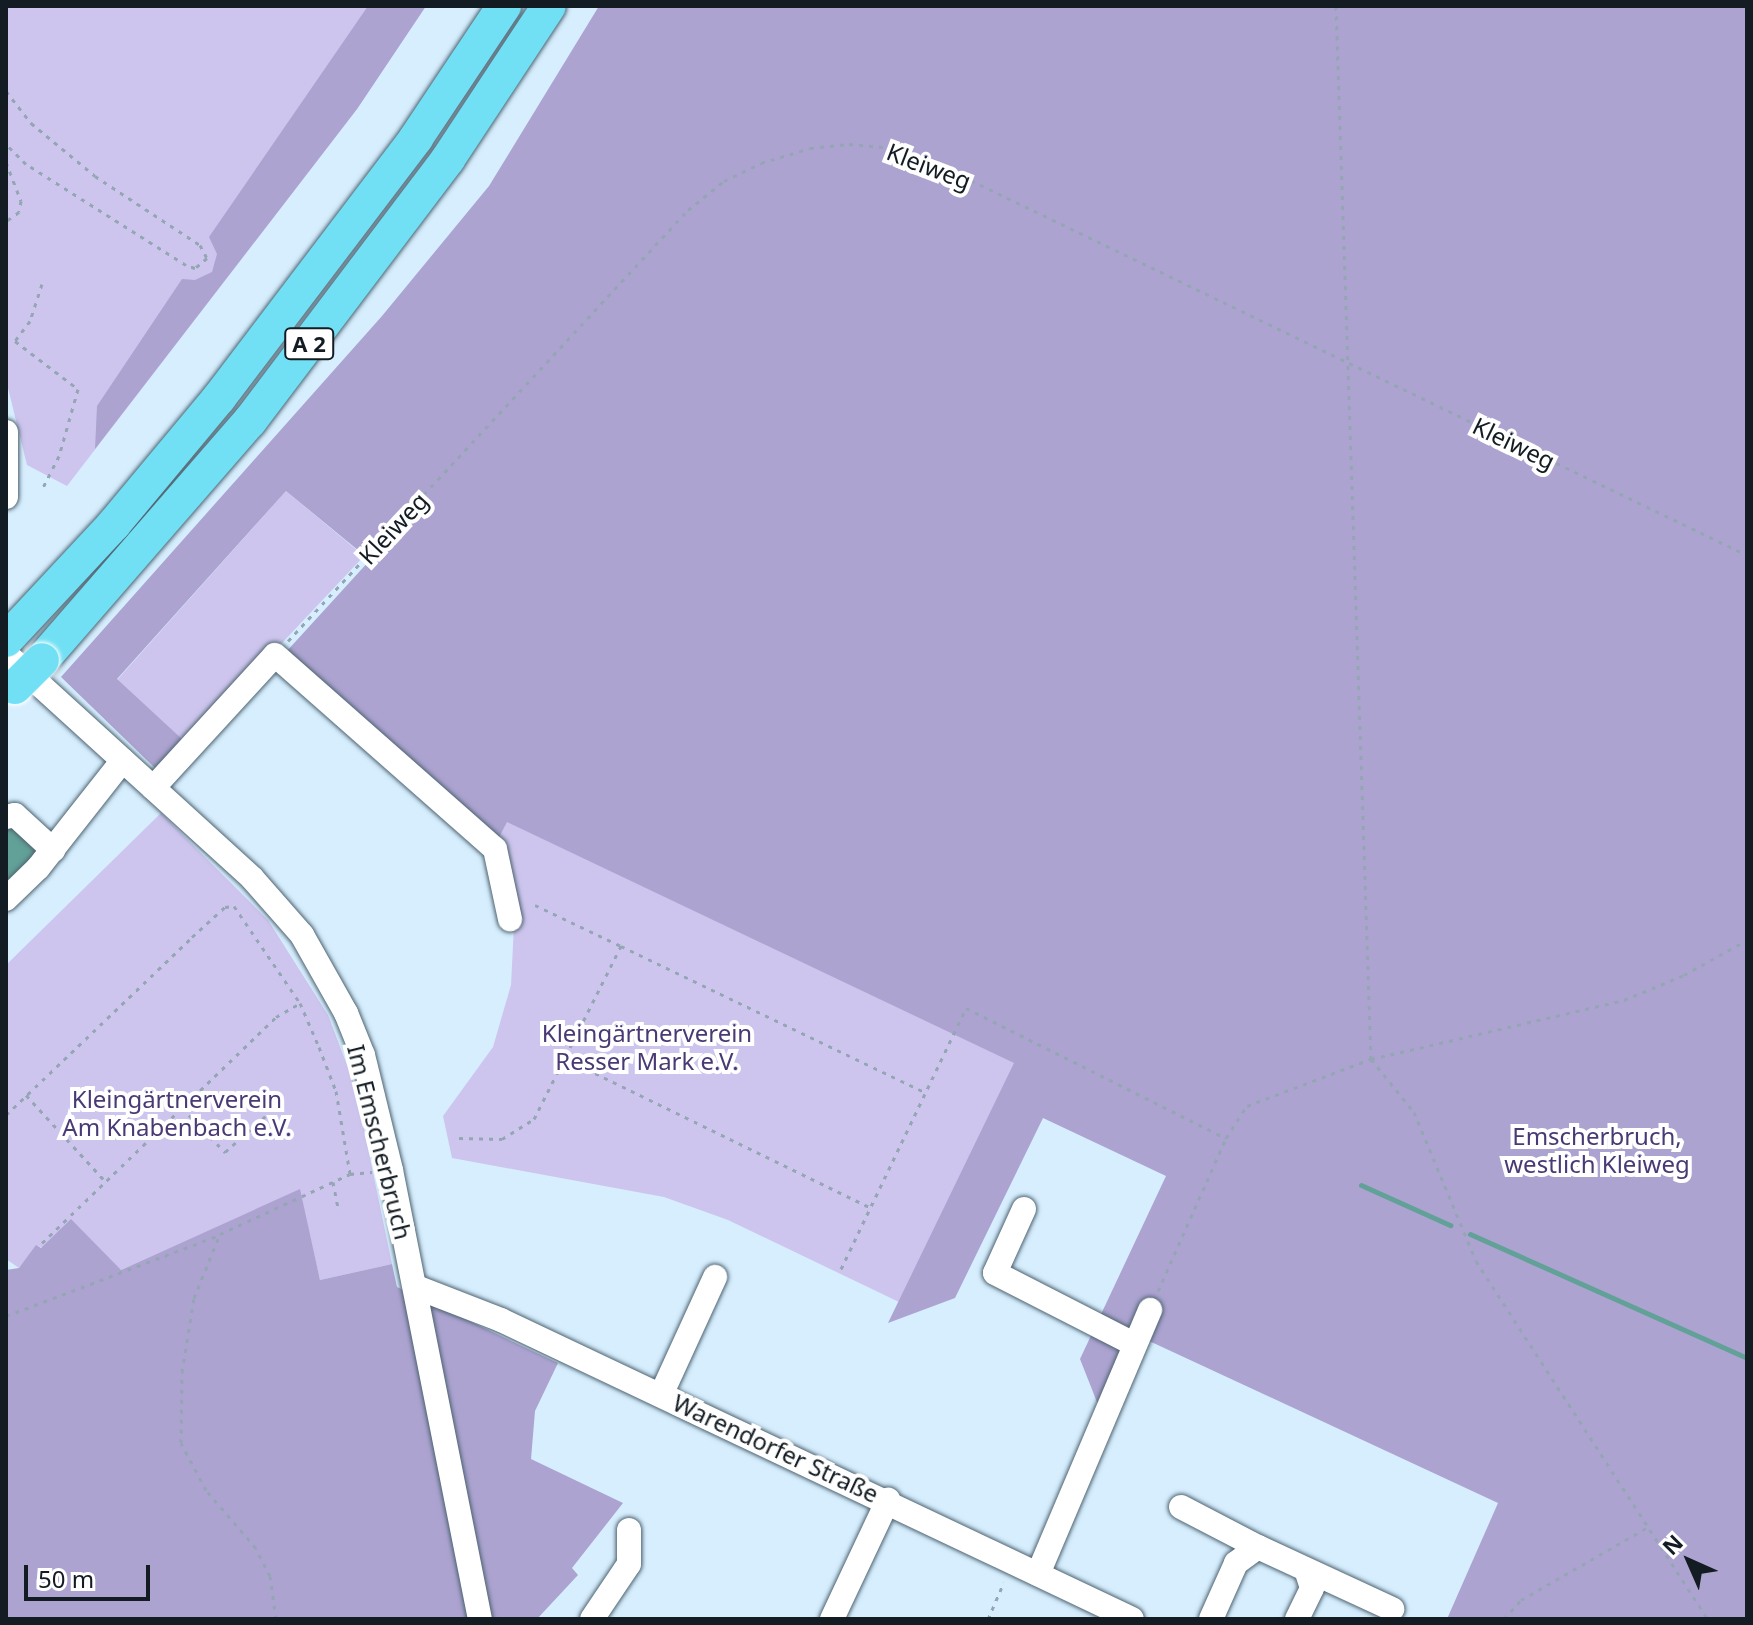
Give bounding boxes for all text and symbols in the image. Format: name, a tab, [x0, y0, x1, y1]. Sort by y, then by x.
street label: Kleiweg	[883, 137, 975, 195]
road number: A 2	[283, 326, 335, 362]
street label: Kleiweg	[1468, 411, 1560, 475]
street label: Kleiweg	[352, 486, 434, 570]
park label: Kleingärtnerverein Resser Mark e.V.	[542, 1019, 752, 1075]
street label: Im Emscherbruch	[342, 1042, 418, 1242]
park label: Kleingärtnerverein Am Knabenbach e.V.	[62, 1085, 292, 1141]
park label: Emscherbruch, westlich Kleiweg	[1504, 1122, 1690, 1178]
street label: Warendorfer Straße	[669, 1388, 883, 1508]
north arrow	[1649, 1521, 1729, 1601]
text: N	[1655, 1527, 1689, 1561]
scale bar	[28, 1549, 154, 1599]
text: 50 m	[38, 1562, 94, 1595]

